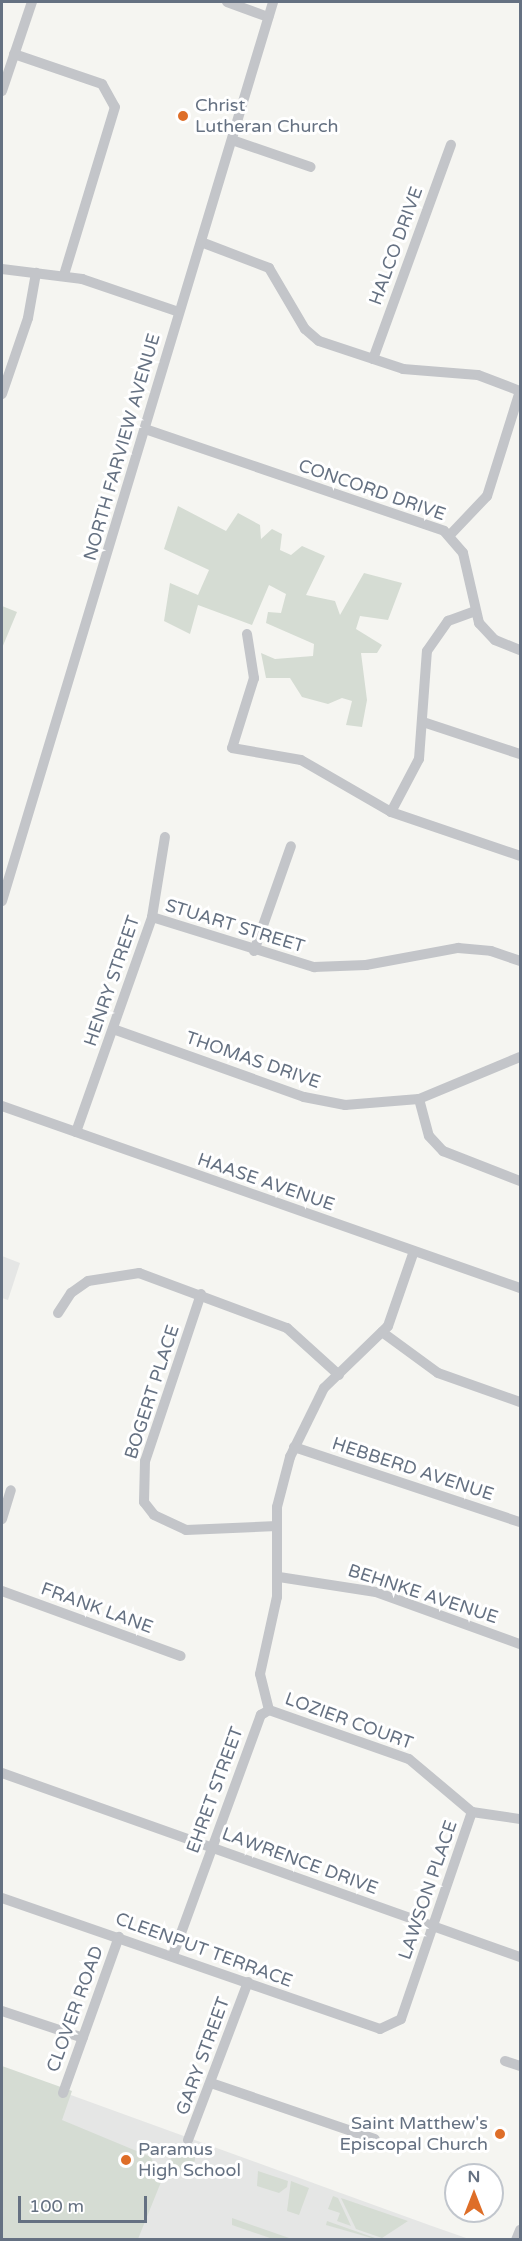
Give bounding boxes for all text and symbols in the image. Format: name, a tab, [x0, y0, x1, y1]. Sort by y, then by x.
place label: Christ Lutheran Church	[195, 95, 339, 138]
marker: Christ Lutheran Church	[176, 109, 190, 123]
street label: HALCO DRIVE	[365, 184, 427, 308]
street label: NORTH FARVIEW AVENUE	[79, 331, 165, 563]
street label: CONCORD DRIVE	[295, 455, 449, 525]
street label: STUART STREET	[163, 895, 307, 957]
street label: HENRY STREET	[80, 913, 144, 1049]
street label: THOMAS DRIVE	[183, 1027, 323, 1093]
street label: HAASE AVENUE	[195, 1148, 337, 1216]
street label: BOGERT PLACE	[120, 1322, 184, 1462]
street label: HEBBERD AVENUE	[329, 1433, 497, 1505]
street label: BEHNKE AVENUE	[345, 1560, 501, 1628]
street label: FRANK LANE	[38, 1578, 156, 1638]
street label: LOZIER COURT	[282, 1688, 416, 1754]
street label: EHRET STREET	[182, 1724, 248, 1856]
street label: LAWSON PLACE	[394, 1818, 462, 1962]
street label: LAWRENCE DRIVE	[219, 1823, 381, 1899]
street label: CLEENPUT TERRACE	[112, 1908, 296, 1992]
street label: CLOVER ROAD	[42, 1943, 108, 2075]
street label: GARY STREET	[172, 1994, 234, 2118]
place label: Saint Matthew's Episcopal Church	[340, 2113, 488, 2156]
marker: Saint Matthew's Episcopal Church	[493, 2127, 507, 2141]
place label: Paramus High School	[138, 2139, 241, 2182]
marker: Paramus High School	[119, 2153, 133, 2167]
north arrow	[444, 2163, 504, 2223]
text: N	[468, 2167, 480, 2187]
scale bar	[21, 2184, 150, 2222]
text: 100 m	[29, 2195, 84, 2217]

